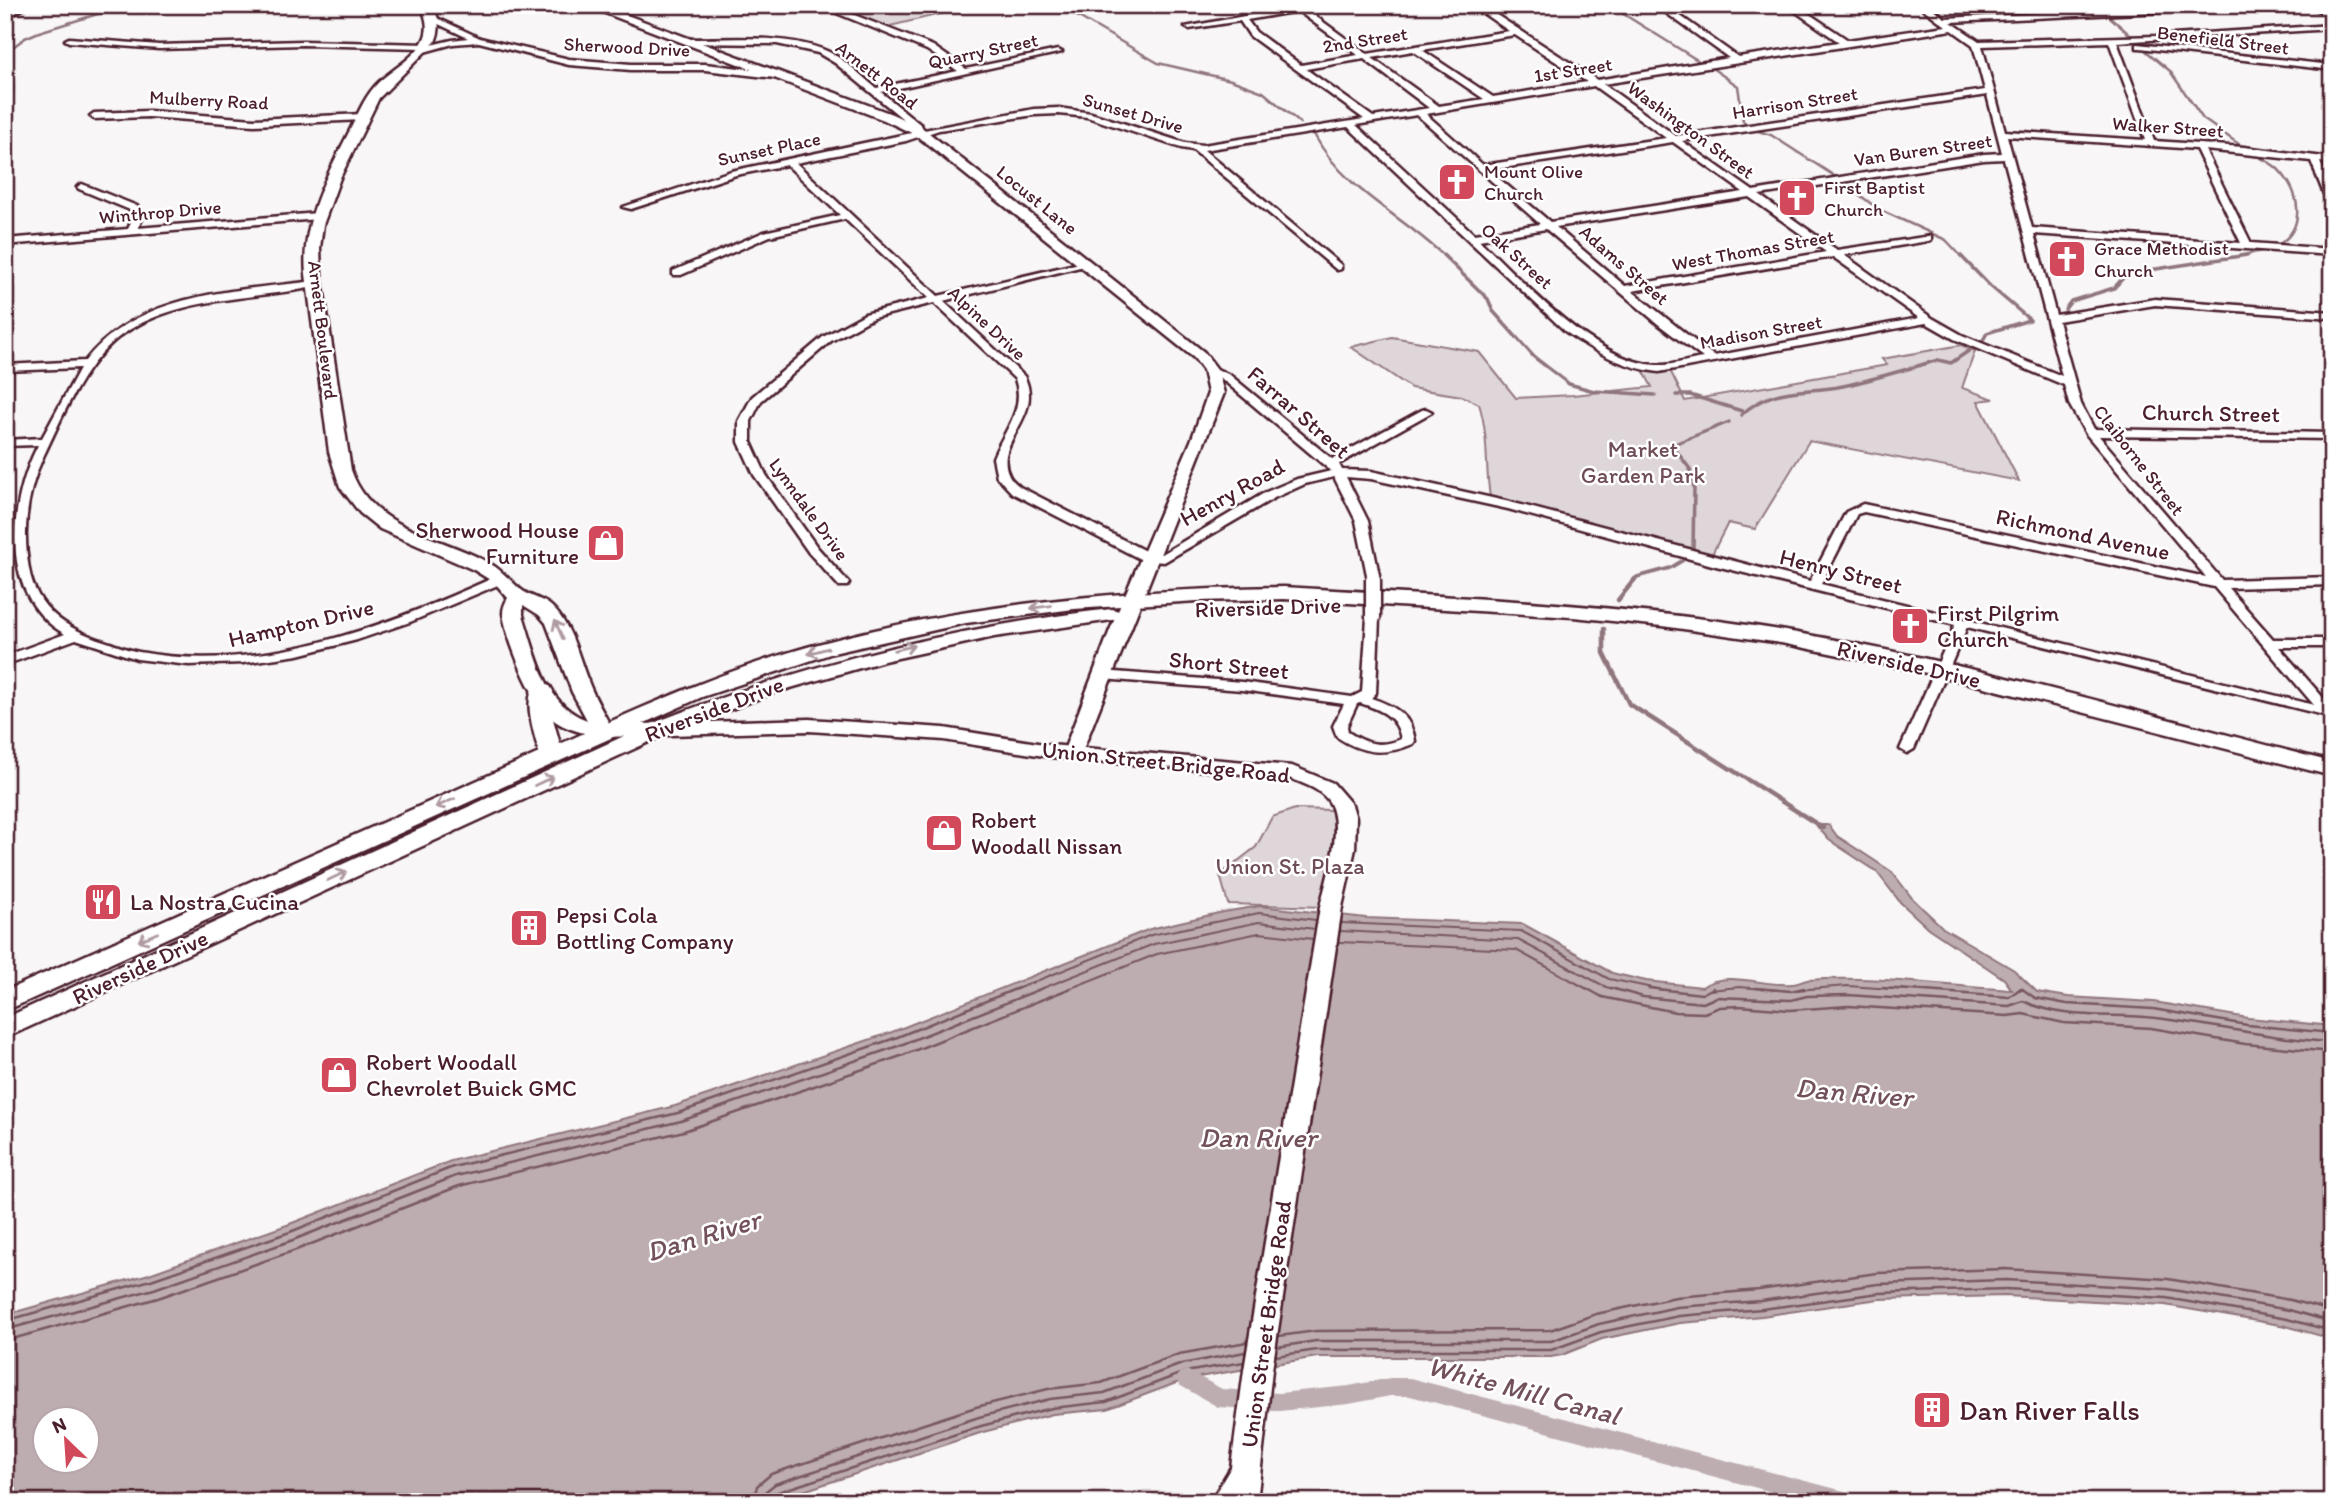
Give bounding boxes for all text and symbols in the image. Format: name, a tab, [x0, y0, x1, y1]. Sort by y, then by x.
street label: Benefield Street	[2156, 21, 2290, 59]
street label: 2nd Street	[1321, 22, 1409, 58]
street label: Quarry Street	[926, 28, 1040, 74]
street label: Sherwood Drive	[563, 32, 691, 62]
street label: Arnett Road	[831, 36, 923, 115]
street label: 1st Street	[1532, 52, 1614, 88]
street label: Washington Street	[1623, 76, 1759, 184]
street label: Harrison Street	[1731, 82, 1859, 124]
street label: Mulberry Road	[149, 85, 270, 115]
street label: Sunset Drive	[1080, 88, 1186, 138]
street label: Walker Street	[2111, 112, 2225, 142]
street label: Sunset Place	[715, 127, 823, 171]
street label: Van Buren Street	[1852, 129, 1994, 171]
street label: Locust Lane	[992, 160, 1082, 240]
place label: Mount Olive Church	[1484, 160, 1583, 205]
church icon: Mount Olive Church	[1436, 161, 1478, 203]
place label: First Baptist Church	[1824, 176, 1925, 221]
church icon: First Baptist Church	[1776, 177, 1818, 219]
street label: Winthrop Drive	[98, 195, 222, 229]
street label: Oak Street	[1477, 218, 1557, 294]
street label: Adams Street	[1575, 220, 1673, 310]
street label: West Thomas Street	[1670, 224, 1836, 276]
place label: Grace Methodist Church	[2094, 237, 2229, 282]
church icon: Grace Methodist Church	[2046, 238, 2088, 280]
street label: Arnett Boulevard	[303, 259, 343, 401]
street label: Alpine Drive	[943, 281, 1031, 365]
street label: Madison Street	[1698, 310, 1824, 354]
street label: Farrar Street	[1242, 360, 1357, 465]
street label: Church Street	[2142, 398, 2280, 428]
street label: Claiborne Street	[2089, 400, 2189, 520]
park label: Market Garden Park	[1581, 435, 1705, 489]
street label: Henry Road	[1175, 452, 1289, 532]
street label: Lynndale Drive	[764, 453, 854, 565]
street label: Richmond Avenue	[1994, 502, 2172, 566]
place label: Sherwood House Furniture	[416, 516, 579, 570]
shop icon: Sherwood House Furniture	[585, 522, 627, 564]
street label: Henry Street	[1777, 542, 1906, 600]
street label: Riverside Drive	[1194, 590, 1342, 624]
street label: Hampton Drive	[226, 593, 376, 653]
place label: First Pilgrim Church	[1937, 599, 2059, 653]
one-way arrow	[1030, 600, 1053, 613]
church icon: First Pilgrim Church	[1889, 605, 1931, 647]
one-way arrow	[552, 620, 565, 642]
street label: Riverside Drive	[1834, 634, 1984, 694]
one-way arrow	[892, 641, 915, 654]
one-way arrow	[807, 645, 829, 658]
street label: Short Street	[1168, 645, 1291, 685]
street label: Riverside Drive	[641, 670, 787, 748]
street label: Union Street Bridge Road	[1040, 735, 1292, 789]
one-way arrow	[533, 774, 554, 787]
one-way arrow	[434, 797, 456, 810]
place label: Robert Woodall Nissan	[971, 806, 1122, 860]
shop icon: Robert Woodall Nissan	[923, 812, 965, 854]
park label: Union St. Plaza	[1215, 852, 1365, 880]
one-way arrow	[326, 869, 347, 882]
restaurant icon: La Nostra Cucina	[82, 881, 124, 923]
place label: La Nostra Cucina	[130, 888, 299, 916]
place label: Pepsi Cola Bottling Company	[556, 901, 734, 955]
building icon: Pepsi Cola Bottling Company	[508, 907, 550, 949]
street label: Riverside Drive	[68, 923, 212, 1011]
one-way arrow	[138, 931, 159, 944]
place label: Robert Woodall Chevrolet Buick GMC	[366, 1048, 577, 1102]
shop icon: Robert Woodall Chevrolet Buick GMC	[318, 1054, 360, 1096]
water label: Dan River	[1794, 1070, 1917, 1114]
water label: Dan River	[1199, 1120, 1320, 1154]
street label: Union Street Bridge Road	[1235, 1198, 1297, 1450]
water label: Dan River	[642, 1201, 767, 1268]
water label: White Mill Canal	[1424, 1348, 1626, 1432]
building icon: Dan River Falls	[1911, 1389, 1953, 1431]
place label: Dan River Falls	[1959, 1393, 2140, 1427]
north arrow	[32, 1406, 102, 1476]
text: N	[48, 1412, 70, 1438]

